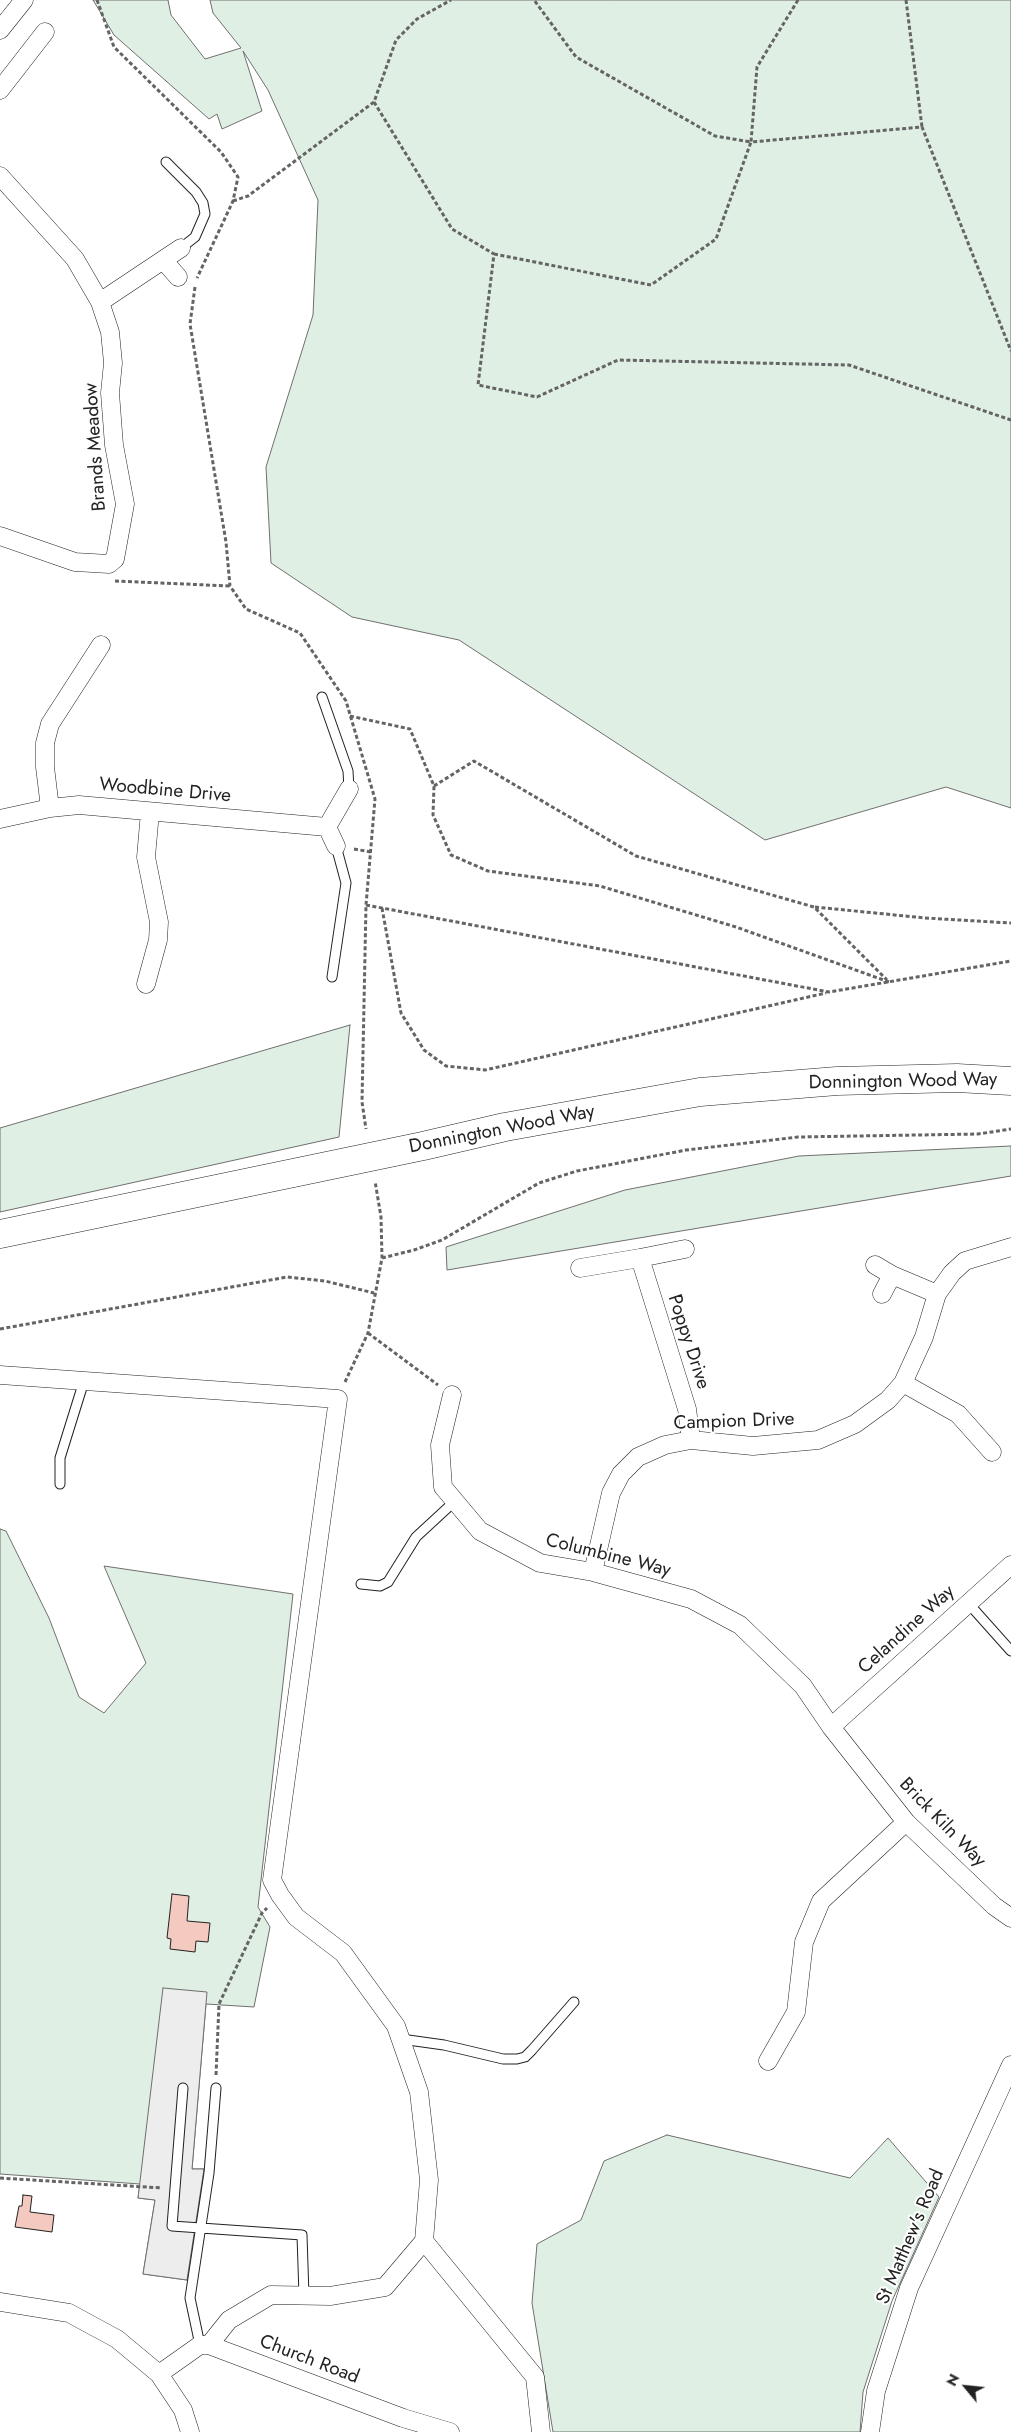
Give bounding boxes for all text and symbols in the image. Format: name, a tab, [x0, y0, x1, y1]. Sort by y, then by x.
street label: Brands Meadow	[80, 382, 112, 512]
street label: Woodbine Drive	[98, 774, 232, 808]
street label: Donnington Wood Way	[809, 1069, 997, 1095]
street label: Donnington Wood Way	[407, 1101, 597, 1159]
street label: Poppy Drive	[662, 1292, 714, 1392]
street label: Campion Drive	[673, 1408, 795, 1436]
street label: Columbine Way	[543, 1529, 673, 1583]
street label: Celandine Way	[854, 1581, 960, 1679]
street label: Brick Kiln Way	[894, 1774, 990, 1872]
street label: St Matthew's Road	[872, 2166, 950, 2308]
street label: Church Road	[256, 2331, 362, 2389]
north arrow	[941, 2362, 991, 2412]
text: N	[941, 2370, 964, 2390]

